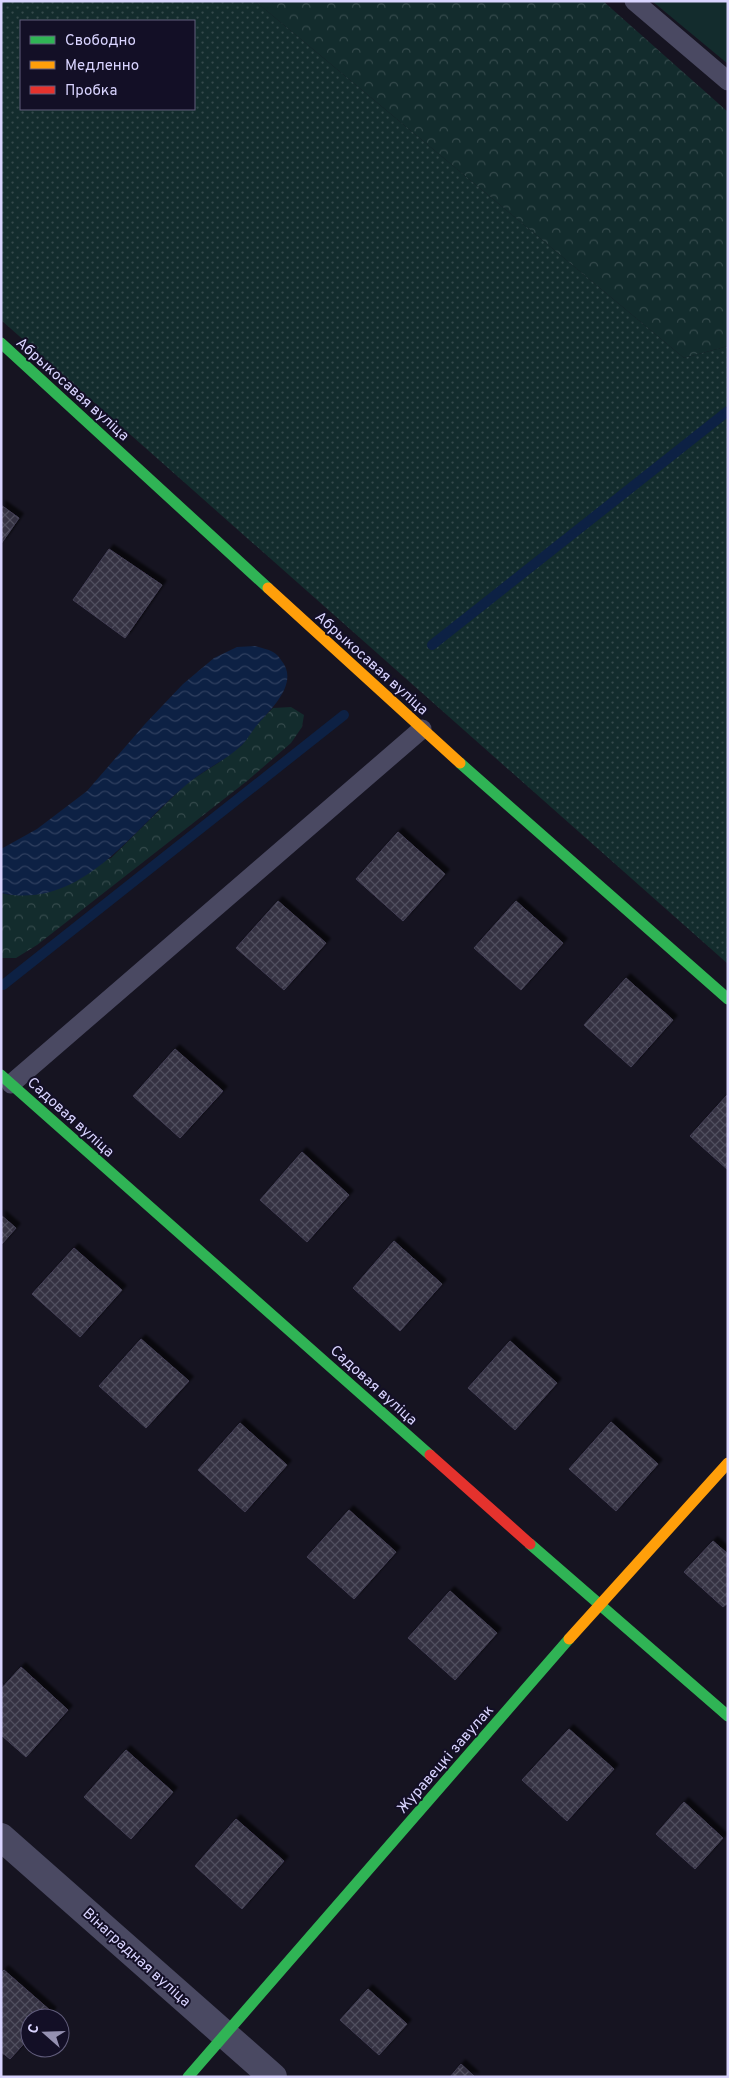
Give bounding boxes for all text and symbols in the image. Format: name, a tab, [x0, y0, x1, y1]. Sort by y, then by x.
legend	[20, 20, 195, 110]
text: Свободно	[65, 32, 136, 51]
text: Медленно	[65, 57, 139, 76]
text: Пробка	[65, 82, 117, 101]
street label: Абрыкосавая вуліца	[11, 334, 133, 446]
street label: Абрыкосавая вуліца	[310, 608, 432, 720]
street label: Садовая вуліца	[22, 1074, 118, 1162]
street label: Садовая вуліца	[325, 1342, 421, 1430]
street label: Журавецкі завулак	[394, 1702, 499, 1818]
street label: Вінаградная вуліца	[78, 1905, 194, 2012]
north arrow	[20, 2008, 70, 2058]
text: С	[25, 2022, 44, 2036]

